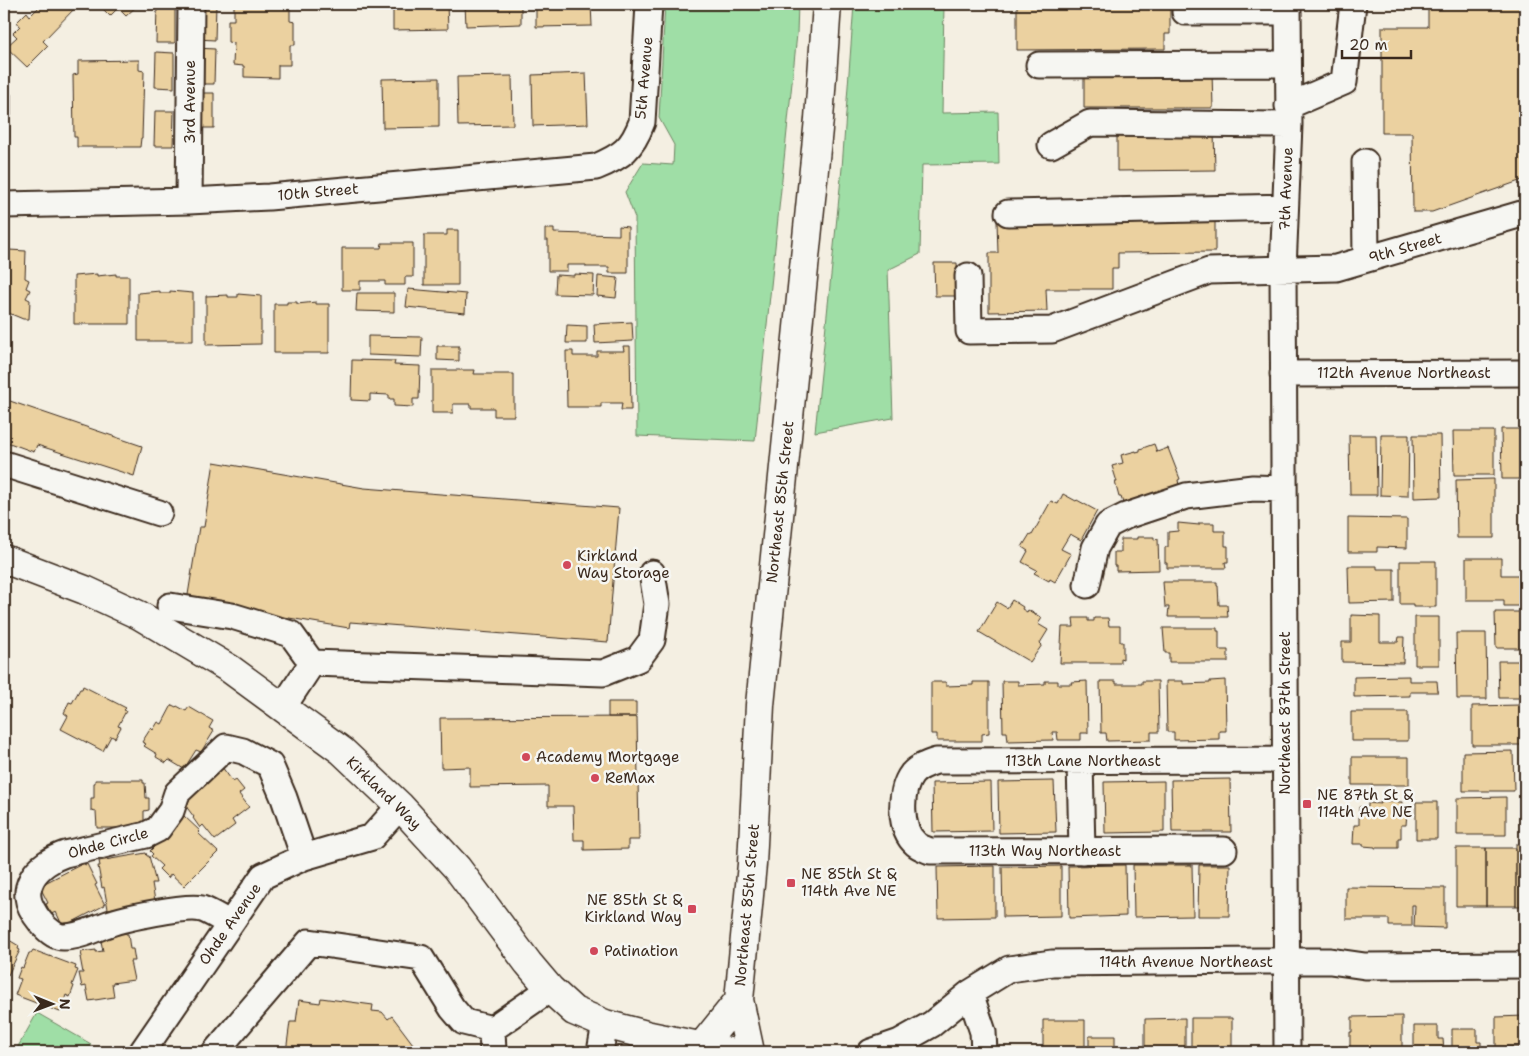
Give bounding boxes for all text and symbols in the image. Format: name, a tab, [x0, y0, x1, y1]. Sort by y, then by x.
scale bar	[1342, 28, 1410, 60]
text: 20 m	[1349, 35, 1388, 55]
street label: 5th Avenue	[630, 36, 658, 120]
street label: 3rd Avenue	[180, 60, 200, 144]
street label: 7th Avenue	[1275, 147, 1297, 231]
street label: 10th Street	[277, 178, 359, 206]
street label: 9th Street	[1366, 228, 1444, 268]
street label: 112th Avenue Northeast	[1317, 363, 1491, 383]
street label: Northeast 85th Street	[762, 420, 798, 584]
place label: Kirkland Way Storage	[577, 546, 670, 583]
marker: Kirkland Way Storage	[561, 559, 573, 571]
street label: Northeast 87th Street	[1275, 631, 1295, 795]
place label: Academy Mortgage	[536, 747, 680, 767]
marker: Academy Mortgage	[520, 751, 532, 763]
street label: 113th Lane Northeast	[1005, 751, 1161, 771]
street label: Kirkland Way	[342, 752, 426, 834]
place label: ReMax	[605, 768, 655, 788]
marker: ReMax	[589, 772, 601, 784]
place label: NE 87th St & 114th Ave NE	[1317, 785, 1413, 822]
marker: NE 87th St & 114th Ave NE	[1301, 798, 1313, 810]
street label: Ohde Circle	[66, 823, 150, 863]
street label: Northeast 85th Street	[730, 823, 764, 987]
street label: 113th Way Northeast	[969, 841, 1121, 861]
place label: NE 85th St & 114th Ave NE	[801, 864, 897, 901]
marker: NE 85th St & 114th Ave NE	[785, 877, 797, 889]
street label: Ohde Avenue	[194, 879, 266, 969]
place label: NE 85th St & Kirkland Way	[585, 890, 683, 927]
marker: NE 85th St & Kirkland Way	[686, 903, 698, 915]
place label: Patination	[604, 941, 678, 961]
marker: Patination	[588, 945, 600, 957]
street label: 114th Avenue Northeast	[1099, 952, 1273, 972]
north arrow	[28, 978, 78, 1028]
text: N	[56, 999, 74, 1010]

